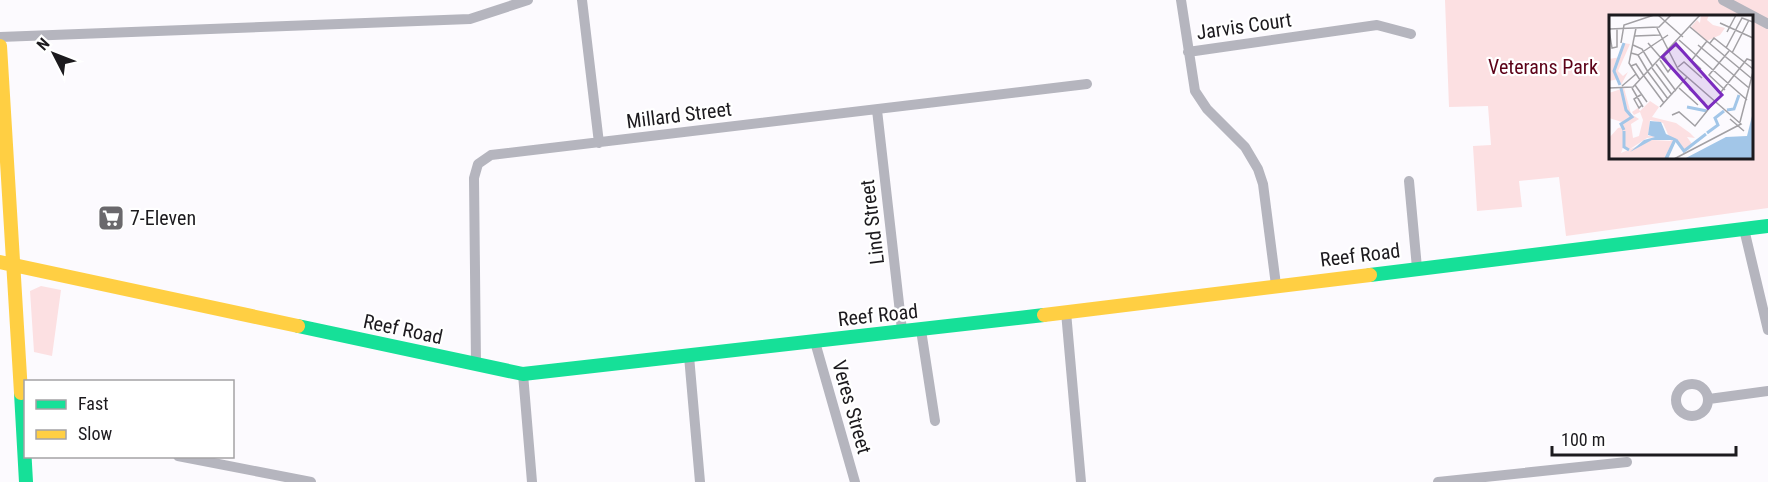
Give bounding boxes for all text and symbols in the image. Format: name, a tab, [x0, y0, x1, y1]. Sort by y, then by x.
street label: Jarvis Court	[1195, 7, 1293, 45]
inset map	[1609, 15, 1753, 159]
north arrow	[24, 24, 84, 84]
text: N	[33, 34, 54, 54]
park label: Veterans Park	[1488, 55, 1598, 79]
street label: Millard Street	[625, 97, 733, 133]
street label: Lind Street	[855, 178, 889, 266]
supermarket icon: 7-Eleven	[96, 203, 126, 233]
place label: 7-Eleven	[130, 206, 196, 230]
street label: Reef Road	[1319, 238, 1401, 272]
street label: Reef Road	[837, 299, 919, 331]
street label: Reef Road	[361, 309, 445, 349]
street label: Veres Street	[827, 358, 877, 457]
legend	[24, 380, 234, 458]
text: Fast	[78, 393, 109, 414]
scale bar	[1552, 419, 1736, 457]
text: Slow	[78, 423, 113, 444]
text: 100 m	[1561, 429, 1605, 450]

